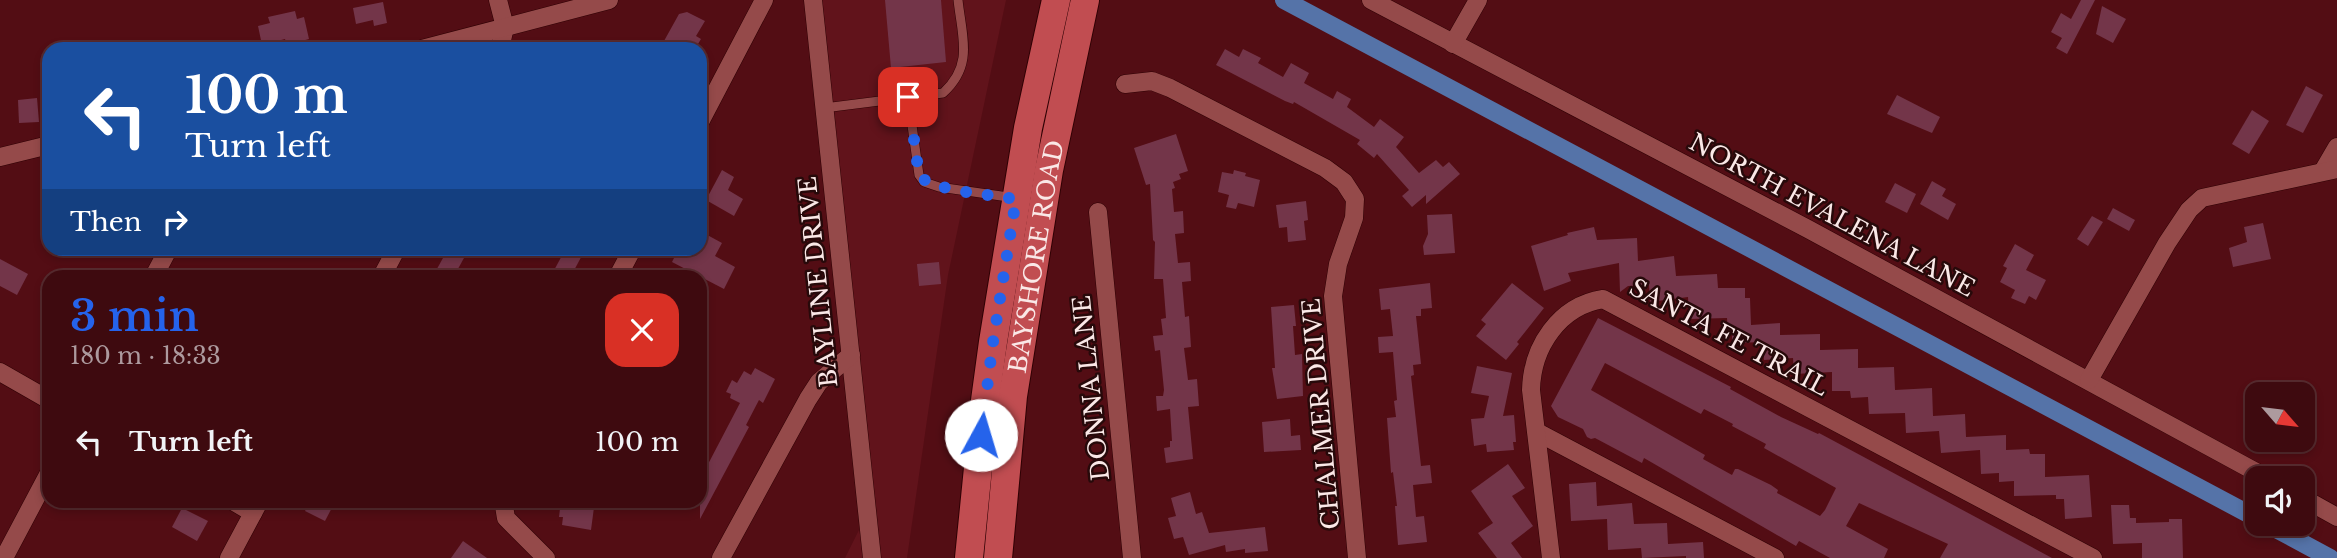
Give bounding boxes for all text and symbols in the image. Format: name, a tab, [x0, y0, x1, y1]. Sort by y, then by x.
text: 100 m	[185, 65, 348, 126]
pin	[878, 67, 938, 127]
icon: left	[70, 70, 161, 161]
icon: arrive	[889, 78, 927, 116]
text: Turn left	[185, 126, 331, 166]
street label: NORTH EVALENA LANE	[1684, 127, 1980, 303]
street label: BAYSHORE ROAD	[1002, 137, 1069, 375]
street label: BAYLINE DRIVE	[793, 175, 843, 389]
icon: right	[156, 203, 194, 241]
text: Then	[70, 206, 142, 238]
street label: SANTA FE TRAIL	[1625, 272, 1833, 402]
text: 3 min	[70, 290, 199, 342]
button: close	[605, 293, 679, 367]
street label: DONNA LANE	[1067, 294, 1115, 482]
street label: CHALMER DRIVE	[1296, 297, 1346, 531]
text: 180 m · 18:33	[70, 342, 221, 370]
north arrow	[2245, 382, 2315, 452]
map controls	[2245, 382, 2315, 536]
position arrow	[944, 398, 1018, 472]
icon: left	[70, 423, 108, 461]
text: Turn left	[129, 426, 253, 458]
text: 100 m	[595, 426, 679, 458]
button: sound	[2245, 466, 2315, 536]

